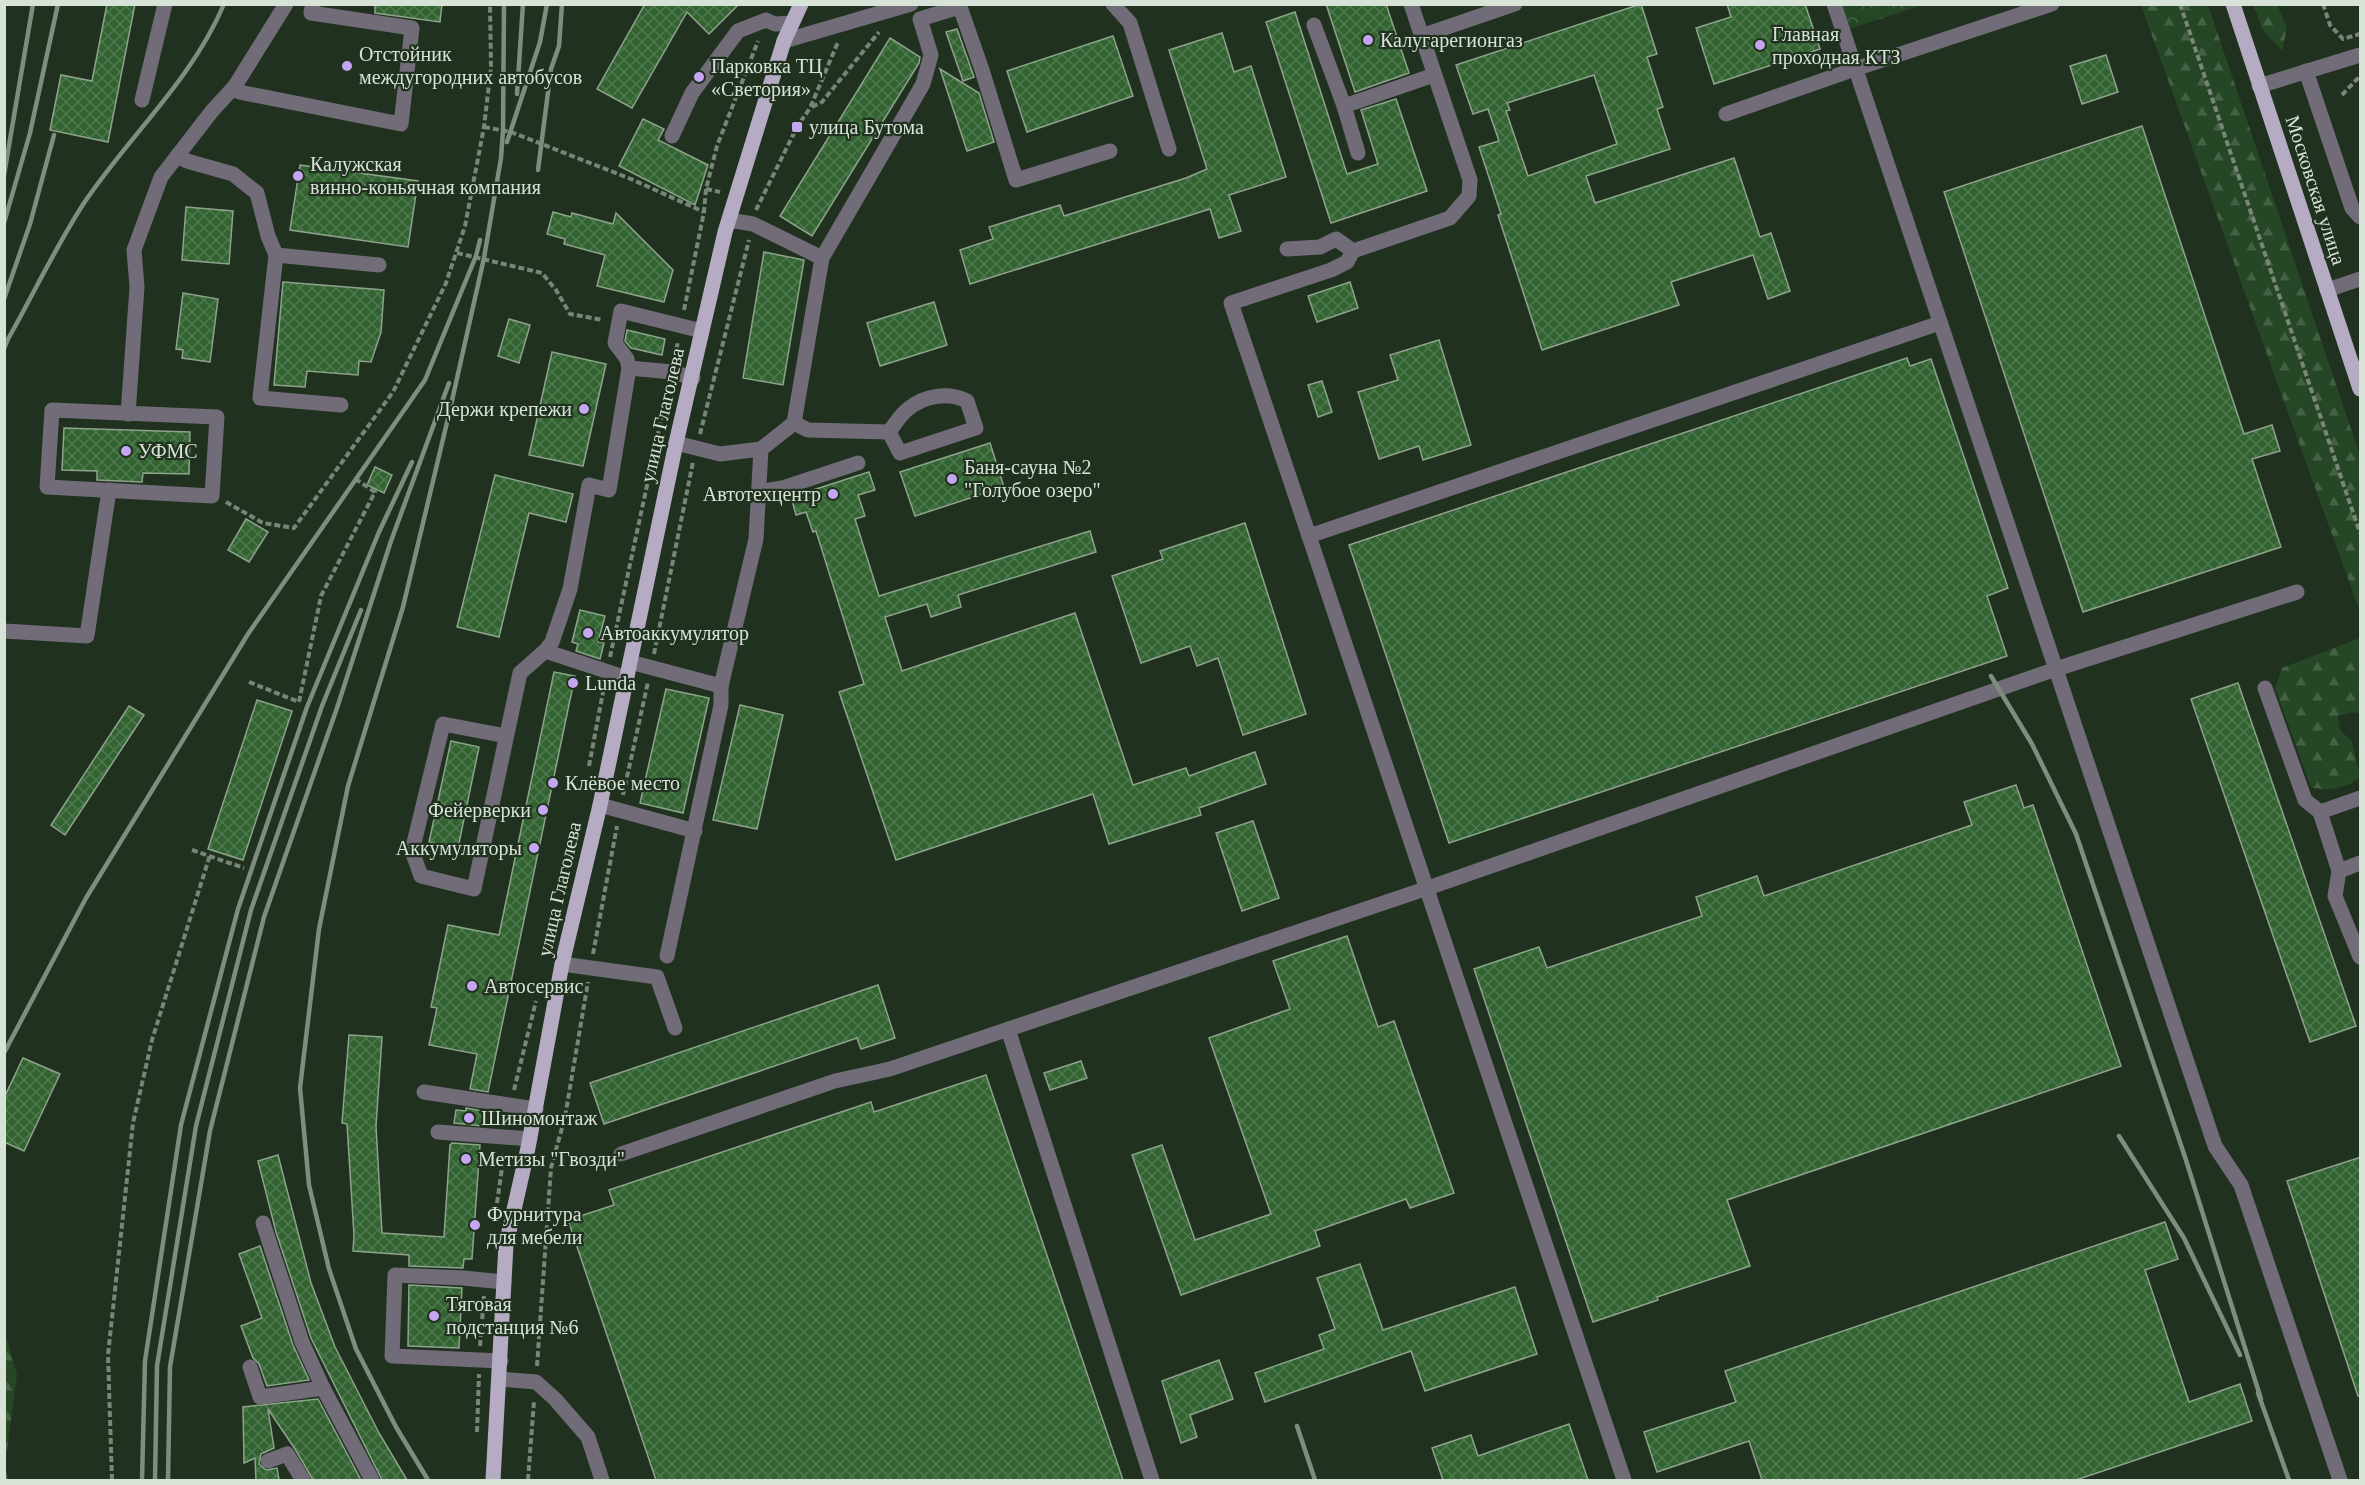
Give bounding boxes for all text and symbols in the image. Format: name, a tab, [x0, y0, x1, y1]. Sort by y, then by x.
place label: Главная проходная КТЗ	[1772, 23, 1900, 69]
place label: Калугарегионгаз	[1380, 29, 1523, 52]
marker: Калугарегионгаз	[1361, 33, 1375, 47]
marker: Главная проходная КТЗ	[1753, 38, 1767, 52]
place label: Отстойник междугородних автобусов	[359, 43, 582, 89]
place label: Парковка ТЦ «Светория»	[711, 55, 822, 101]
marker: Отстойник междугородних автобусов	[340, 59, 354, 73]
marker: Парковка ТЦ «Светория»	[692, 70, 706, 84]
street label: Московская улица	[2281, 113, 2351, 268]
place label: улица Бутома	[809, 116, 924, 139]
marker: улица Бутома	[790, 120, 804, 134]
place label: Калужская винно-коньячная компания	[310, 153, 541, 198]
marker: Калужская винно-коньячная компания	[291, 169, 305, 183]
street label: улица Глаголева	[636, 345, 689, 485]
place label: Держи крепежи	[437, 398, 572, 421]
marker: Держи крепежи	[577, 402, 591, 416]
place label: УФМС	[138, 440, 198, 462]
marker: УФМС	[119, 444, 133, 458]
place label: Баня-сауна №2 "Голубое озеро"	[964, 456, 1101, 502]
marker: Баня-сауна №2 "Голубое озеро"	[945, 472, 959, 486]
place label: Автотехцентр	[703, 483, 821, 506]
marker: Автотехцентр	[826, 487, 840, 501]
place label: Автоаккумулятор	[600, 622, 749, 645]
marker: Автоаккумулятор	[581, 626, 595, 640]
place label: Lunda	[585, 672, 636, 694]
marker: Lunda	[566, 676, 580, 690]
place label: Клёвое место	[565, 772, 680, 794]
marker: Клёвое место	[546, 776, 560, 790]
place label: Фейерверки	[428, 799, 531, 822]
marker: Фейерверки	[536, 803, 550, 817]
street label: улица Глаголева	[533, 819, 586, 959]
place label: Аккумуляторы	[396, 837, 522, 860]
marker: Аккумуляторы	[527, 841, 541, 855]
place label: Автосервис	[484, 975, 584, 998]
marker: Автосервис	[465, 979, 479, 993]
place label: Шиномонтаж	[481, 1107, 597, 1129]
marker: Шиномонтаж	[462, 1111, 476, 1125]
place label: Метизы "Гвозди"	[478, 1148, 625, 1171]
marker: Метизы "Гвозди"	[459, 1152, 473, 1166]
place label: Фурнитура для мебели	[487, 1203, 583, 1249]
marker: Фурнитура для мебели	[468, 1218, 482, 1232]
place label: Тяговая подстанция №6	[446, 1293, 578, 1339]
marker: Тяговая подстанция №6	[427, 1309, 441, 1323]

